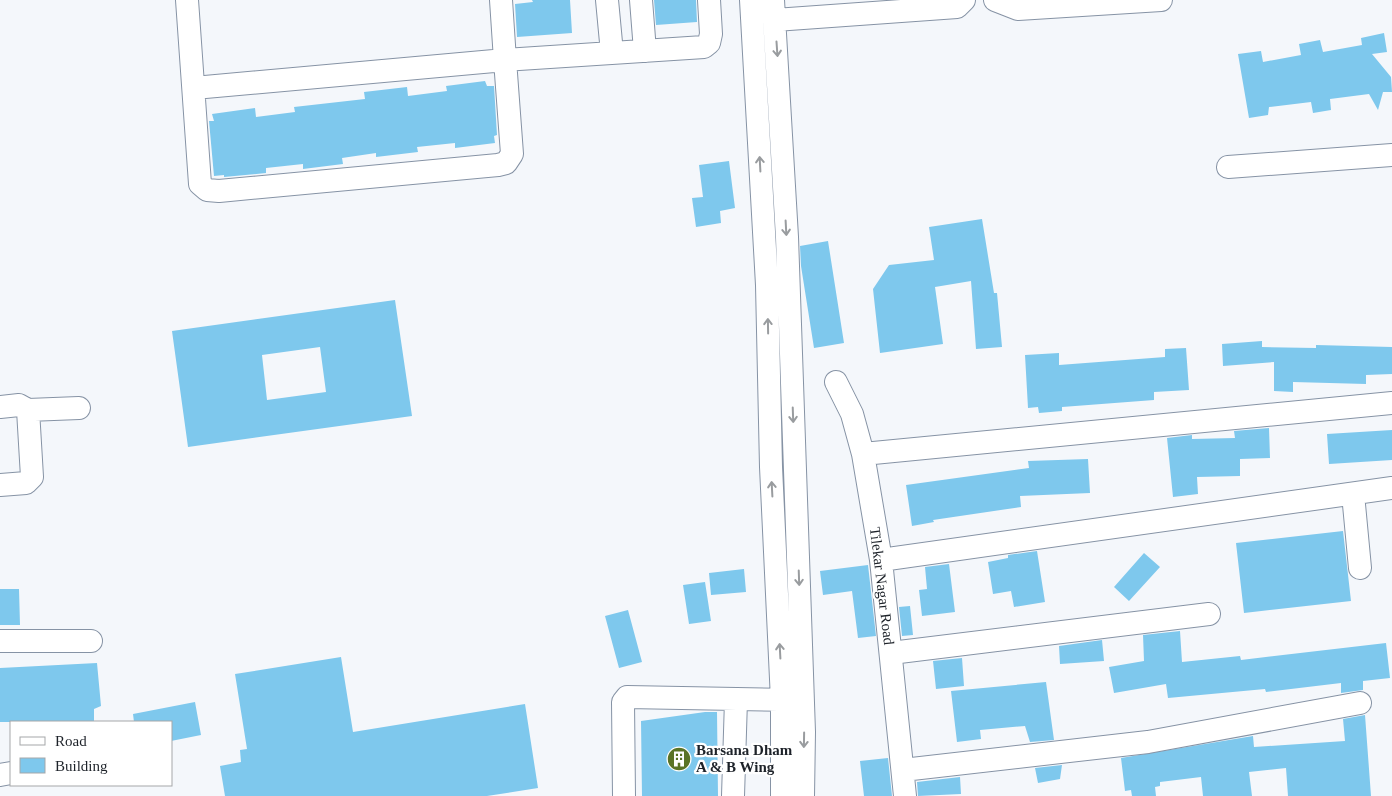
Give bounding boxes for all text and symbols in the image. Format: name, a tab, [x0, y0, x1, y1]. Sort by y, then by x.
one-way arrow	[772, 40, 782, 56]
one-way arrow	[756, 156, 765, 172]
one-way arrow	[782, 220, 791, 236]
one-way arrow	[763, 319, 773, 335]
one-way arrow	[788, 407, 797, 423]
one-way arrow	[768, 481, 777, 497]
street label: Tilekar Nagar Road	[867, 526, 897, 646]
one-way arrow	[794, 569, 803, 585]
one-way arrow	[775, 643, 784, 659]
legend	[10, 721, 172, 786]
one-way arrow	[799, 732, 809, 748]
text: Road	[55, 733, 87, 749]
place label: Barsana Dham A & B Wing	[696, 742, 793, 775]
building icon: Barsana Dham A & B Wing	[666, 746, 692, 772]
text: Building	[55, 758, 108, 774]

